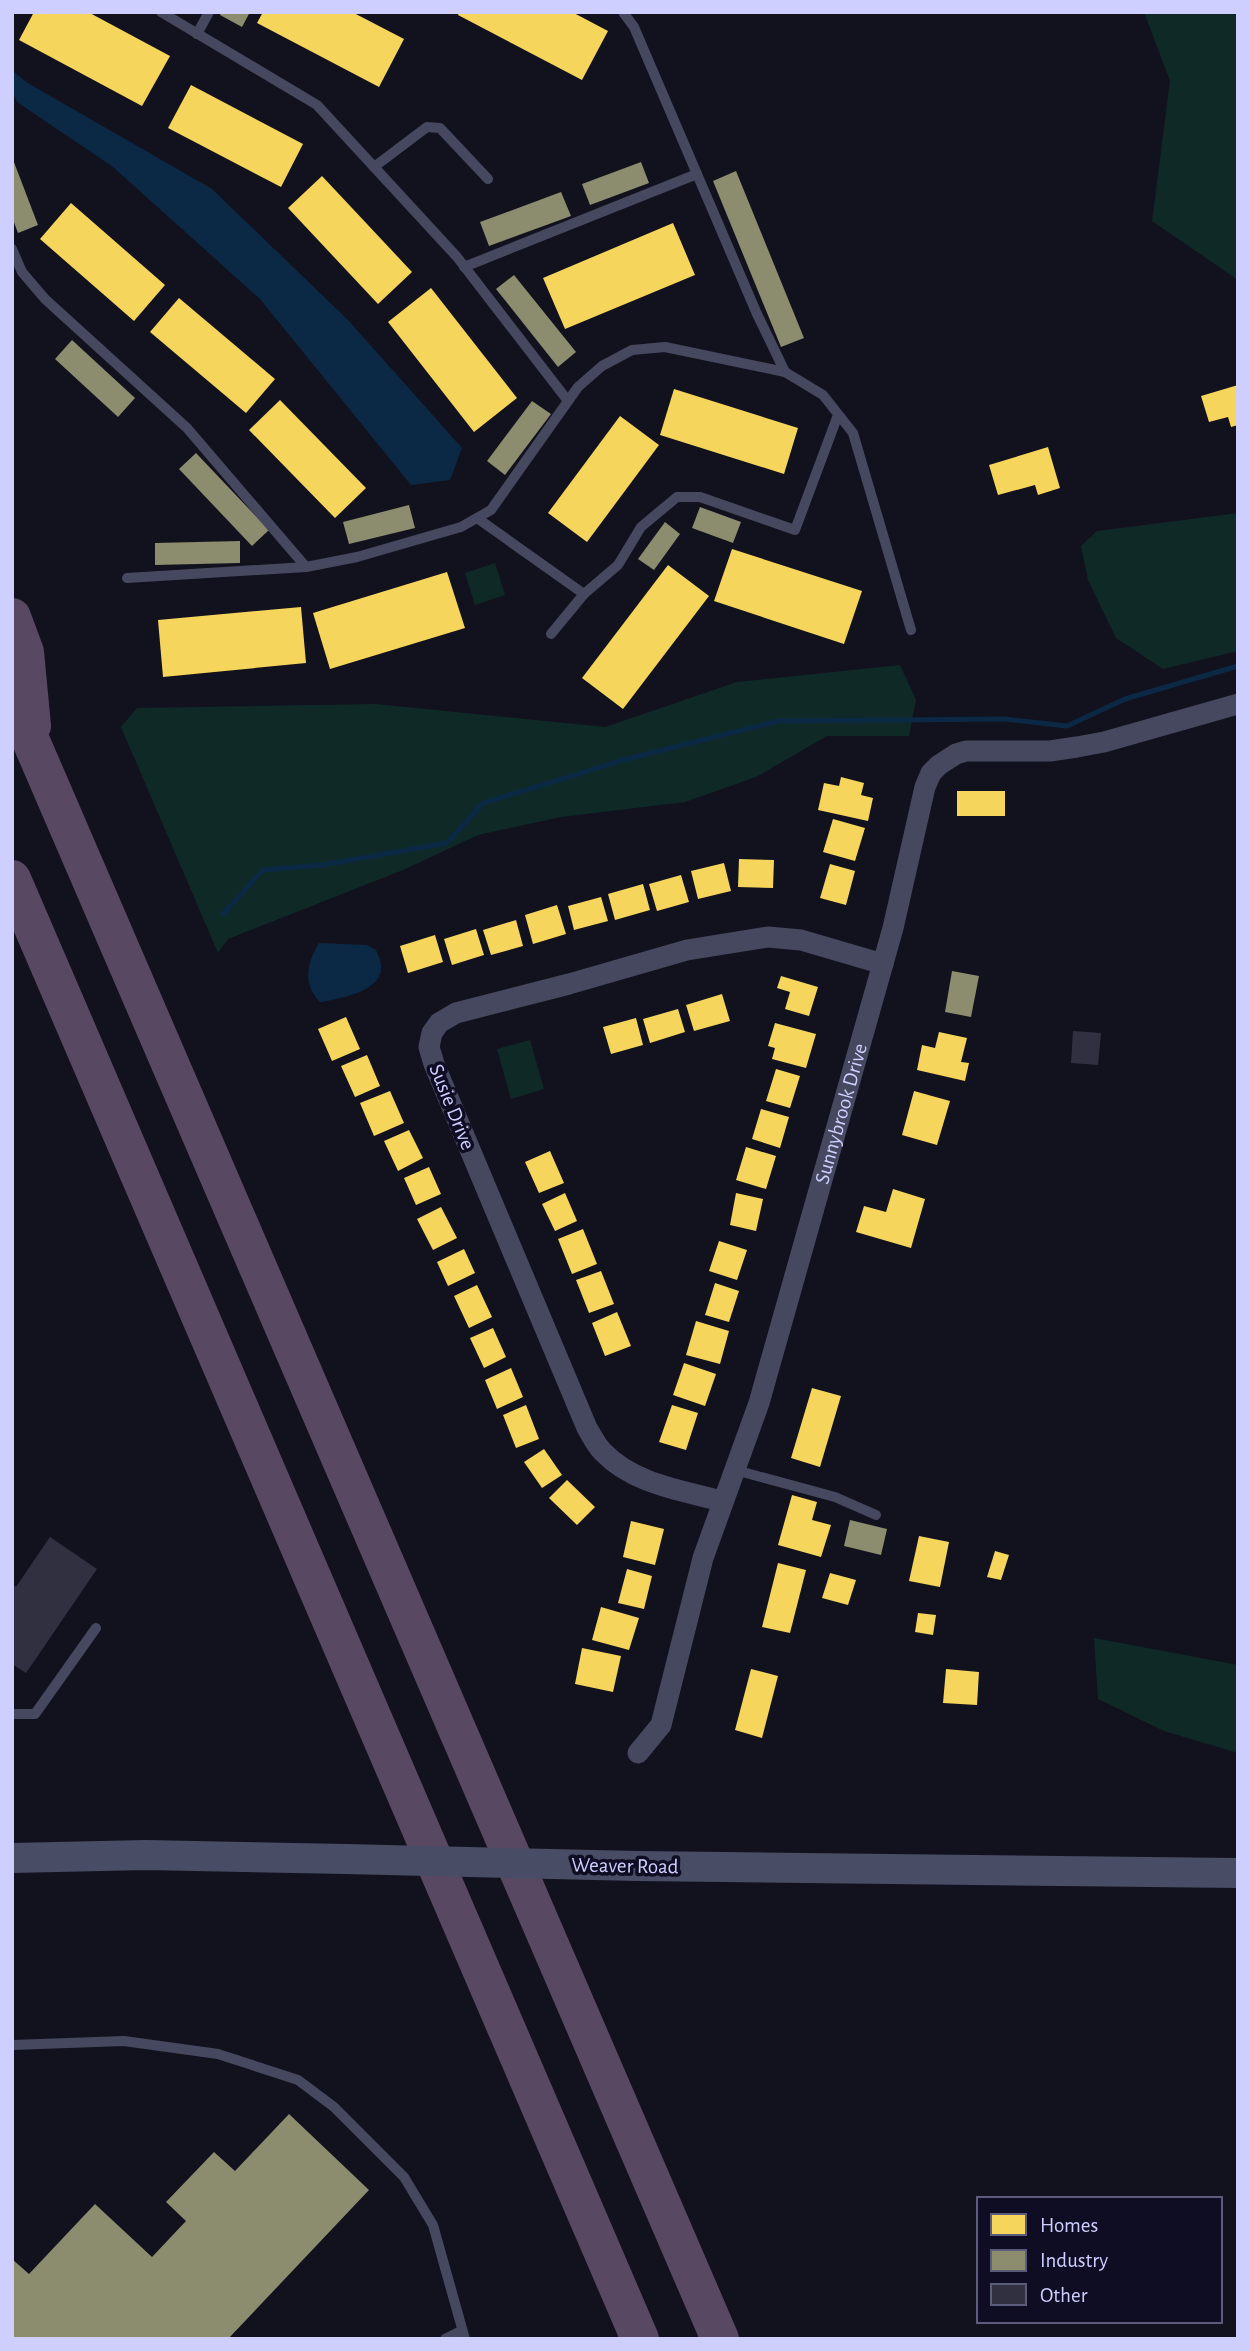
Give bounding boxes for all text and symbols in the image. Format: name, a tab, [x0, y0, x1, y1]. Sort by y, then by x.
street label: Sunnybrook Drive	[811, 1041, 870, 1186]
street label: Susie Drive	[425, 1061, 479, 1153]
street label: Weaver Road	[571, 1855, 679, 1877]
legend	[977, 2197, 1222, 2323]
text: Homes	[1040, 2215, 1098, 2236]
text: Industry	[1040, 2250, 1108, 2271]
text: Other	[1040, 2285, 1088, 2306]

